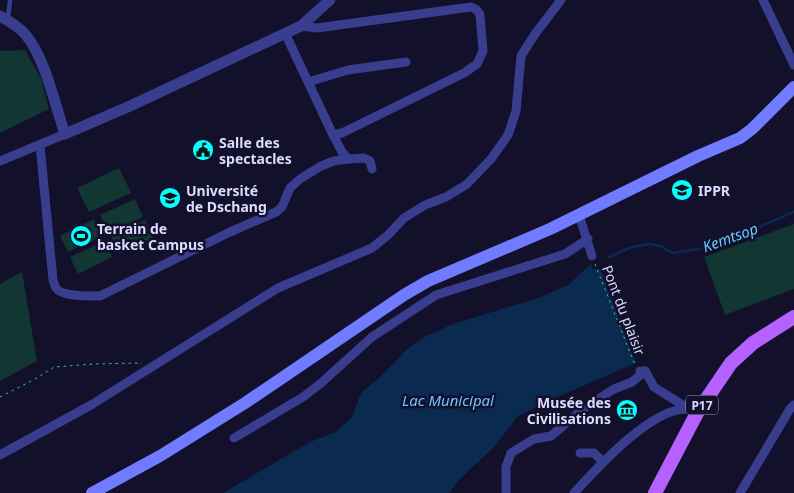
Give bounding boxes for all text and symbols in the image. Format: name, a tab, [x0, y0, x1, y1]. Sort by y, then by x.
place label: Salle des spectacles	[219, 133, 292, 168]
public building icon: Salle des spectacles	[191, 138, 215, 162]
school or university icon: IPPR	[670, 178, 694, 202]
place label: Université de Dschang	[186, 181, 267, 216]
place label: IPPR	[698, 181, 731, 200]
school or university icon: Université de Dschang	[158, 186, 182, 210]
water label: Kemtsop	[699, 218, 761, 256]
place label: Terrain de basket Campus	[97, 219, 204, 254]
sports icon: Terrain de basket Campus	[69, 224, 93, 248]
street label: Pont du plaisir	[598, 262, 650, 358]
water label: Lac Municipal	[402, 390, 495, 410]
place label: Musée des Civilisations	[527, 393, 611, 428]
road number: P17	[686, 396, 718, 414]
museum icon: Musée des Civilisations	[615, 398, 639, 422]

